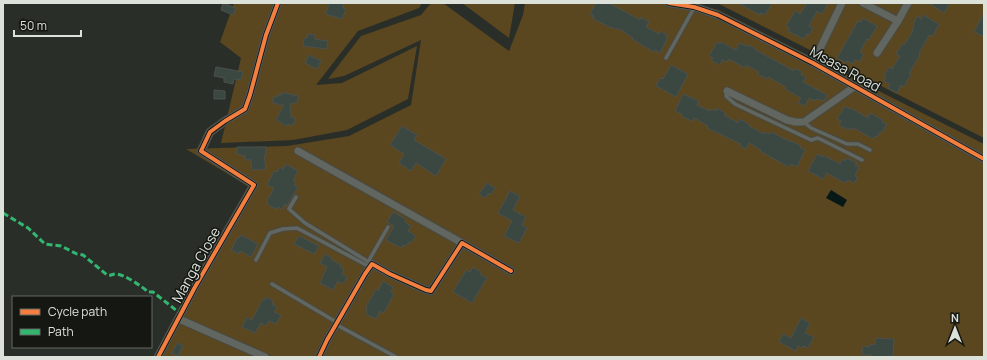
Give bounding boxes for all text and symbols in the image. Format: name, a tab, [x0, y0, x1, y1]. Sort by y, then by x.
scale bar	[14, 12, 81, 38]
text: 50 m	[20, 17, 47, 34]
street label: Msasa Road	[807, 41, 884, 96]
street label: Manga Close	[167, 224, 224, 306]
legend	[12, 296, 152, 348]
text: Cycle path	[48, 303, 107, 320]
north arrow	[935, 308, 975, 348]
text: N	[951, 310, 959, 325]
text: Path	[48, 323, 74, 340]

